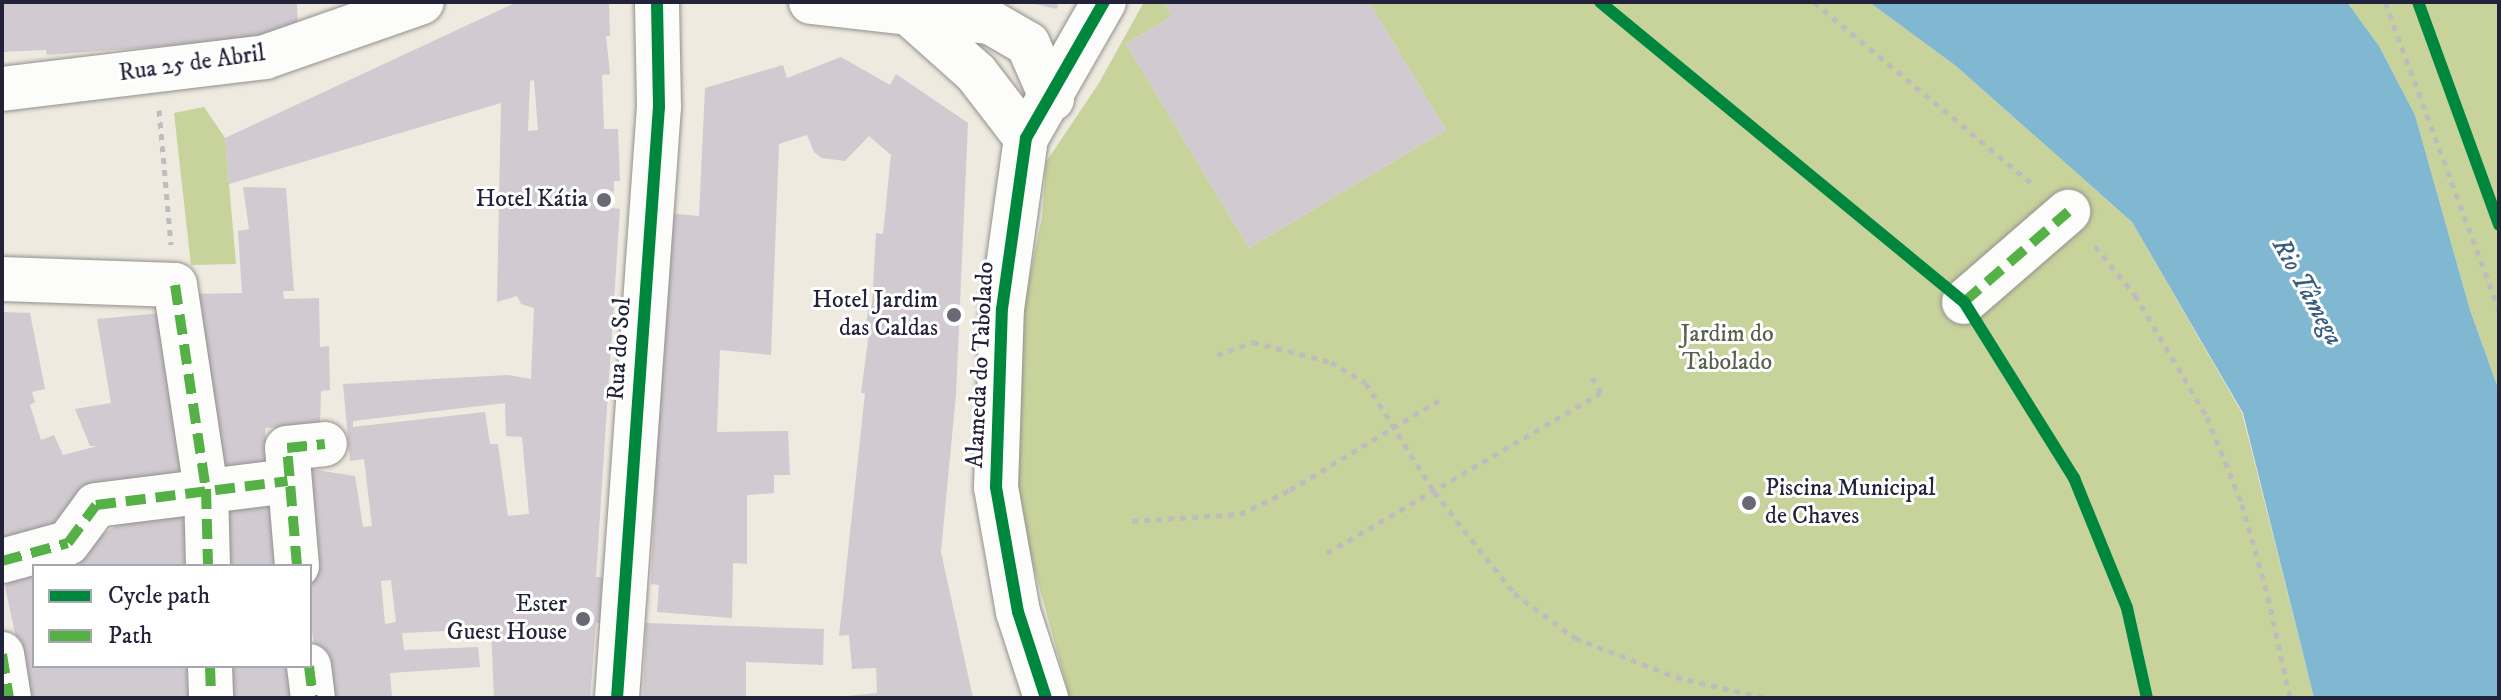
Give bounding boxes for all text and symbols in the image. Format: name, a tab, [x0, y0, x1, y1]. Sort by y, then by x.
street label: Rua 25 de Abril	[117, 39, 267, 89]
place label: Hotel Kátia	[475, 186, 588, 214]
marker: Hotel Kátia	[595, 191, 613, 209]
water label: Rio Tâmega	[2265, 233, 2349, 351]
street label: Alameda do Tabolado	[961, 261, 1001, 469]
place label: Hotel Jardim das Caldas	[812, 287, 938, 343]
street label: Rua do Sol	[602, 297, 638, 401]
marker: Hotel Jardim das Caldas	[945, 306, 963, 324]
park label: Jardim do Tabolado	[1680, 321, 1774, 377]
place label: Piscina Municipal de Chaves	[1765, 475, 1935, 531]
marker: Piscina Municipal de Chaves	[1740, 494, 1758, 512]
legend	[32, 564, 312, 668]
text: Cycle path	[108, 581, 210, 611]
place label: Ester Guest House	[447, 591, 567, 647]
marker: Ester Guest House	[574, 610, 592, 628]
text: Path	[108, 621, 152, 651]

